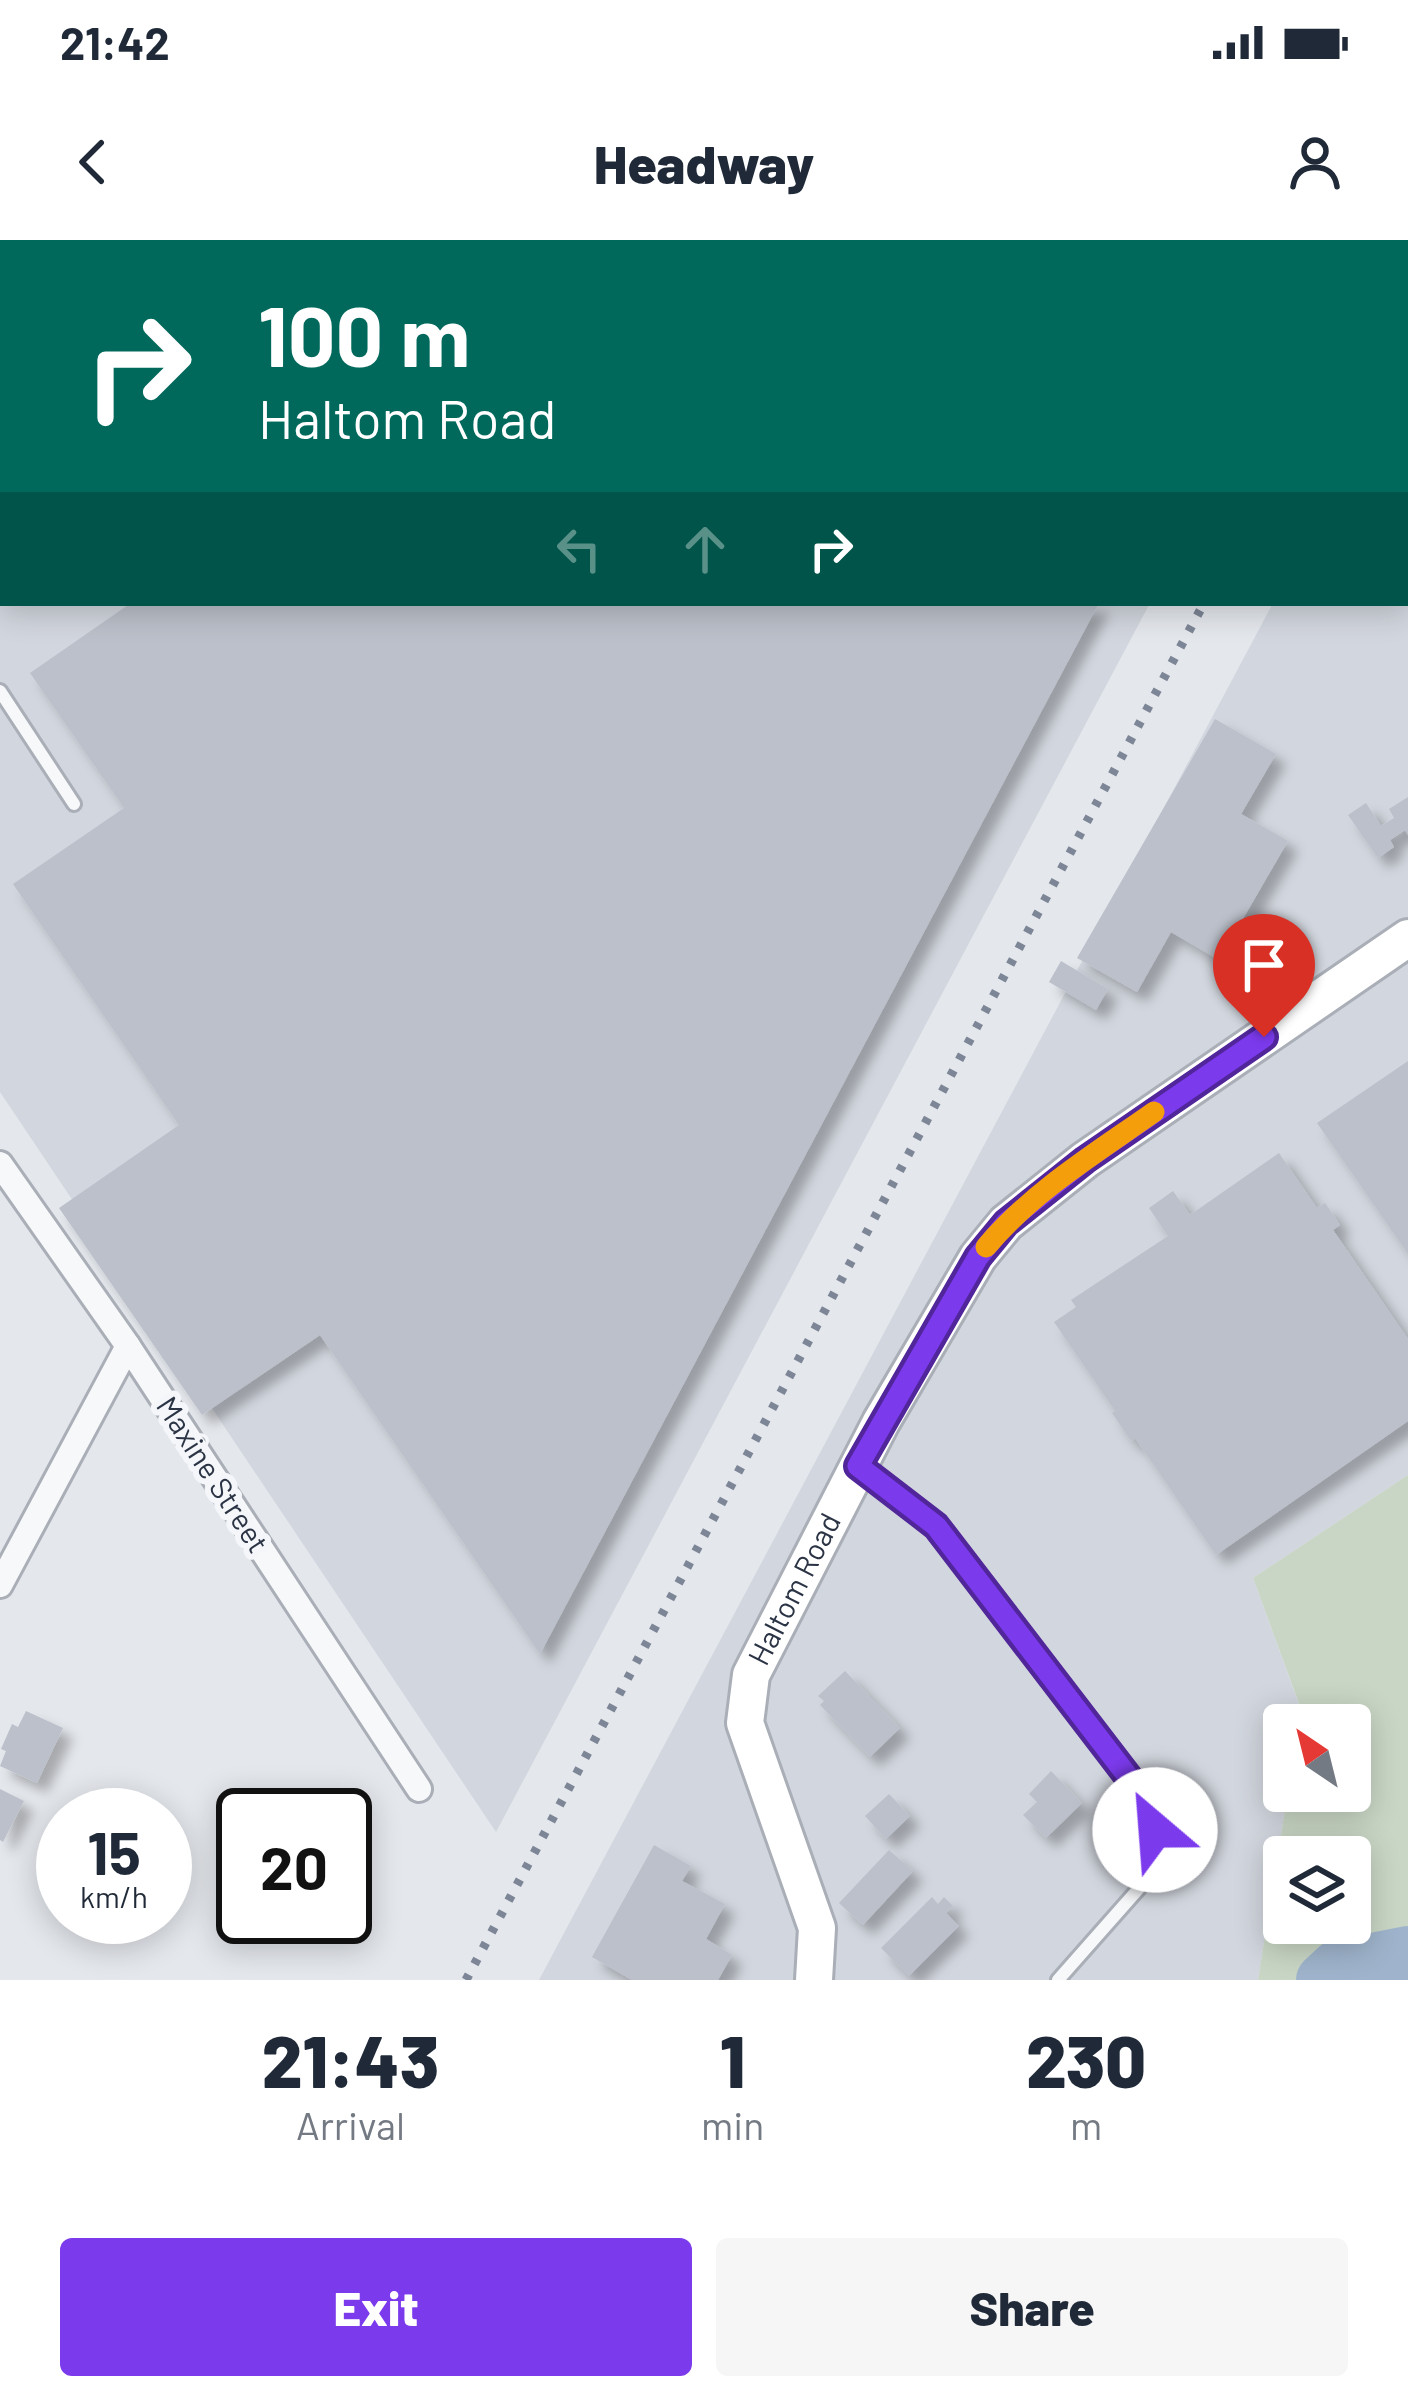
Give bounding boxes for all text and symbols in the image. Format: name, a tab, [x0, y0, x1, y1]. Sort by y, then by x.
text: 21:42	[60, 15, 170, 69]
icon: back	[60, 129, 126, 195]
icon: person	[1282, 129, 1348, 195]
text: Headway	[594, 130, 814, 195]
text: 100 m	[258, 283, 470, 384]
icon: right	[60, 288, 216, 444]
text: Haltom Road	[258, 385, 556, 450]
icon: left	[546, 516, 612, 582]
icon: ahead	[672, 516, 738, 582]
icon: right	[798, 516, 864, 582]
pin	[1213, 914, 1315, 1037]
icon: arrive	[1231, 932, 1297, 998]
street label: Maxine Street	[150, 1389, 277, 1559]
street label: Haltom Road	[739, 1506, 847, 1670]
north arrow	[1263, 1704, 1371, 1812]
map controls	[1263, 1704, 1371, 1944]
position arrow	[1092, 1767, 1218, 1893]
speed limit sign: 20	[216, 1788, 372, 1944]
text: 15	[87, 1815, 141, 1887]
button: layers	[1263, 1836, 1371, 1944]
text: km/h	[80, 1878, 148, 1914]
text: 21:43	[262, 2016, 439, 2102]
text: 1	[720, 2016, 745, 2102]
text: 230	[1026, 2016, 1146, 2102]
text: Arrival	[296, 2101, 405, 2148]
text: min	[701, 2101, 764, 2148]
text: m	[1070, 2101, 1102, 2148]
button: Exit	[60, 2238, 692, 2376]
button: Share	[716, 2238, 1348, 2376]

